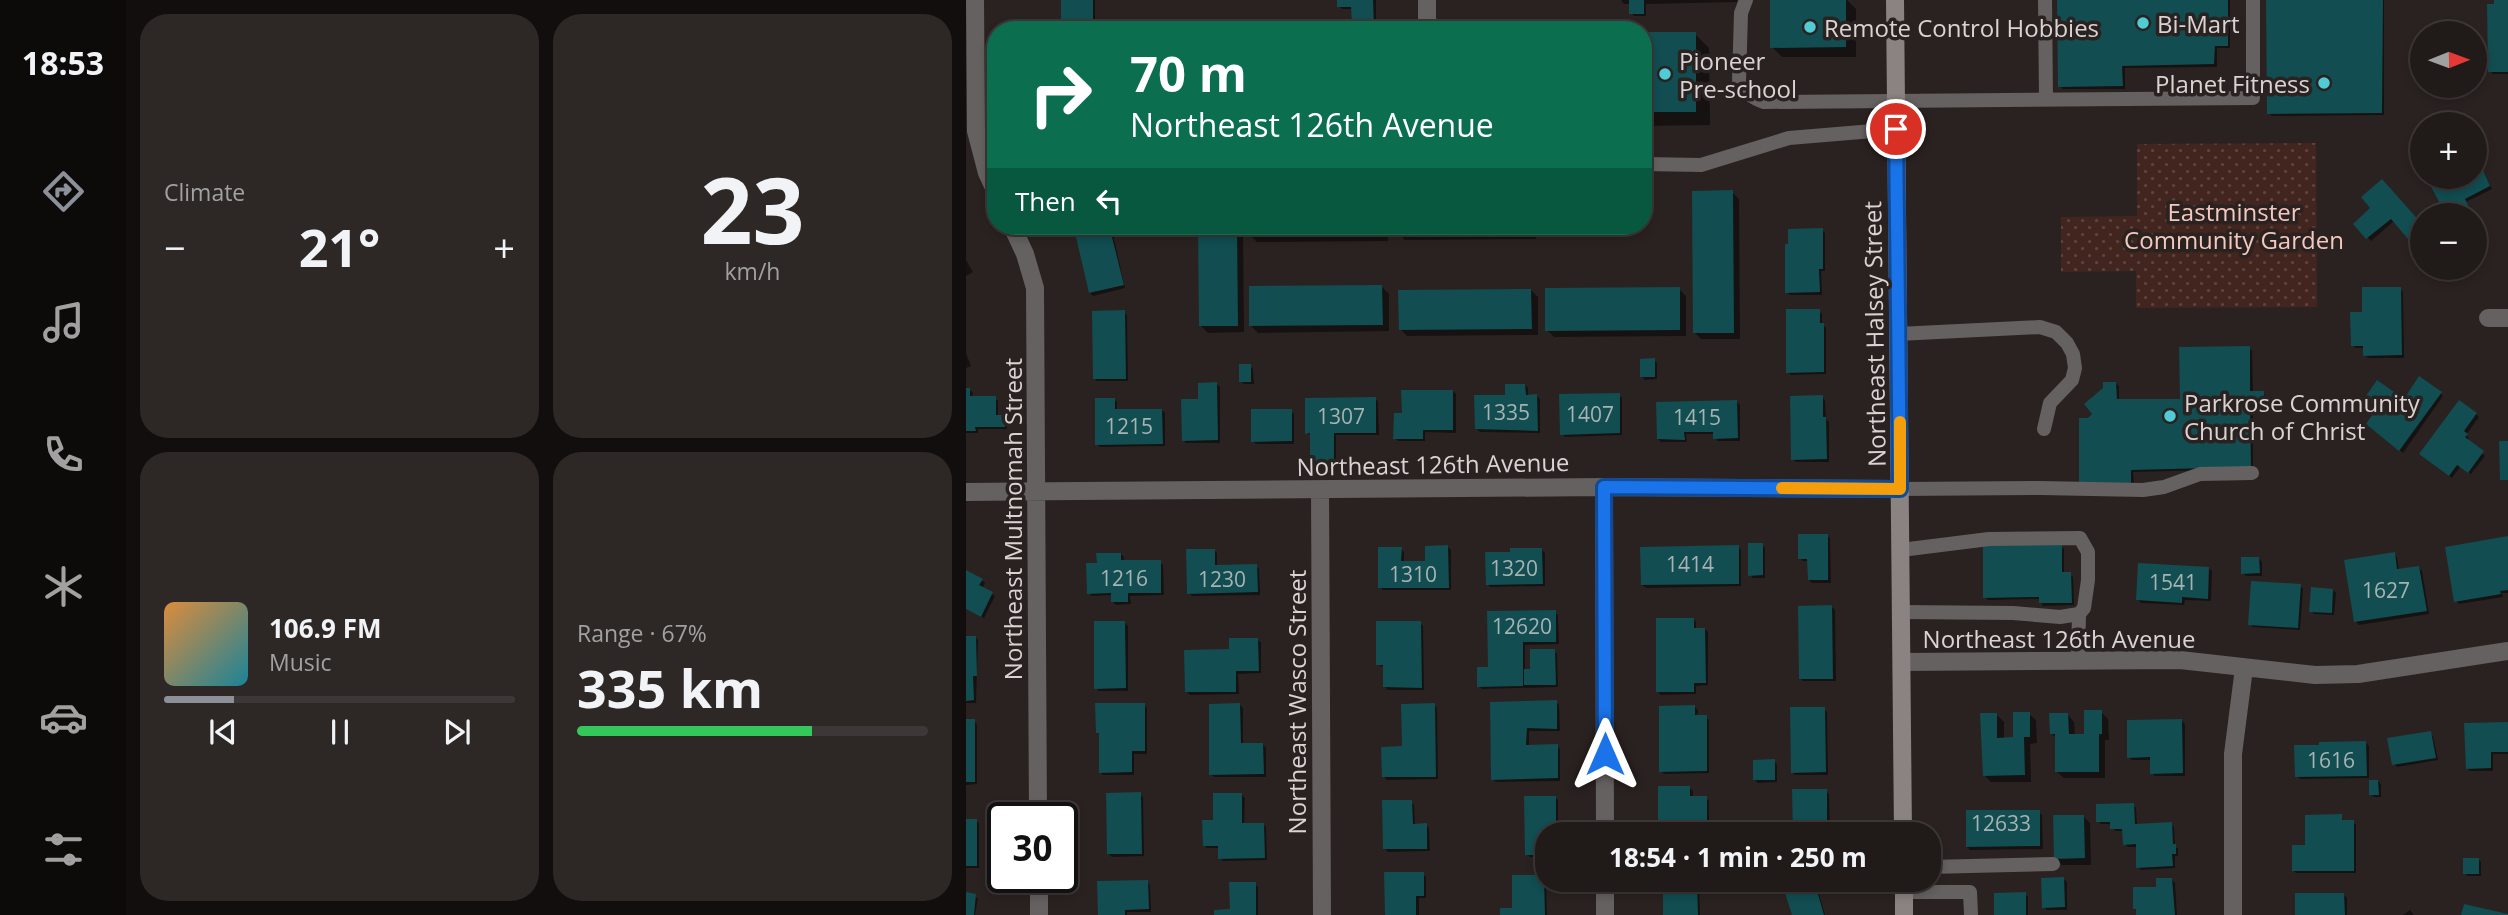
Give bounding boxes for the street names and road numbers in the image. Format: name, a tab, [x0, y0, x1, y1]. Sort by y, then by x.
street label: Northeast Halsey Street	[1855, 201, 1893, 467]
street label: Northeast Multnomah Street	[996, 358, 1029, 680]
street label: Northeast 126th Avenue	[1296, 445, 1570, 483]
street label: Northeast Wasco Street	[1280, 570, 1313, 834]
street label: Northeast 126th Avenue	[1923, 622, 2195, 655]

